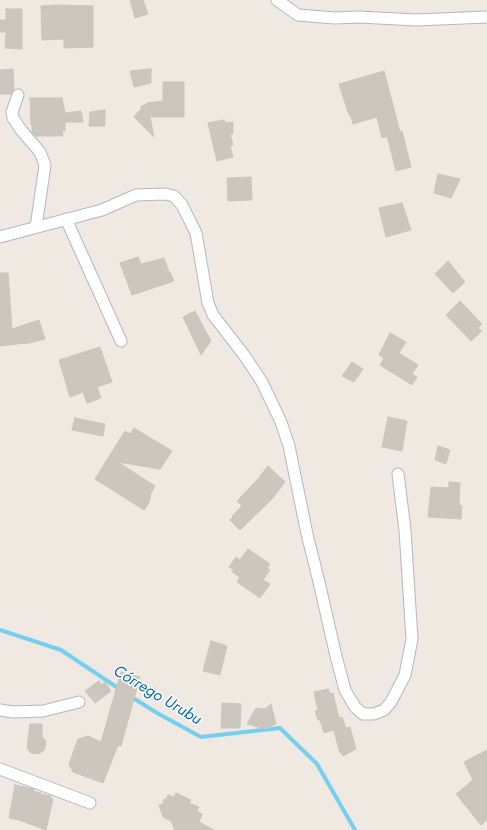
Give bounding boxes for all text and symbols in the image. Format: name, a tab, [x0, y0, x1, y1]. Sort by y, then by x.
water label: Córrego Urubu	[109, 662, 205, 730]

